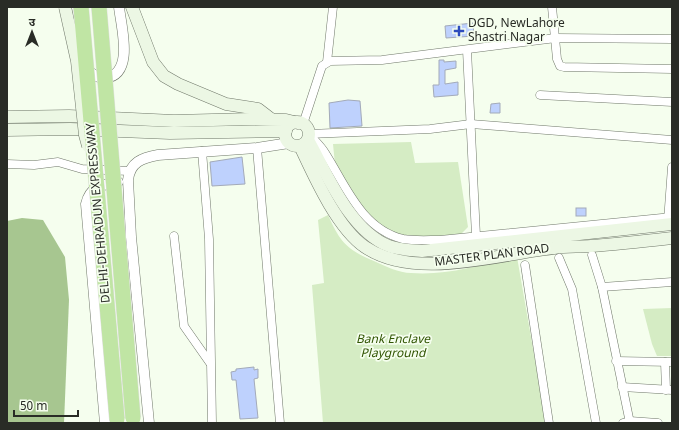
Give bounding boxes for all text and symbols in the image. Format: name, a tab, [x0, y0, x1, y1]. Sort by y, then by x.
north arrow	[12, 12, 52, 52]
text: उ	[29, 16, 36, 30]
place label: DGD, NewLahore Shastri Nagar	[468, 16, 565, 46]
marker: DGD, NewLahore Shastri Nagar	[453, 25, 465, 37]
street label: DELHI-DEHRADUN EXPRESSWAY	[83, 122, 115, 304]
street label: MASTER PLAN ROAD	[434, 241, 551, 271]
park label: Bank Enclave Playground	[356, 332, 431, 362]
scale bar	[14, 392, 78, 418]
text: 50 m	[20, 399, 48, 415]

